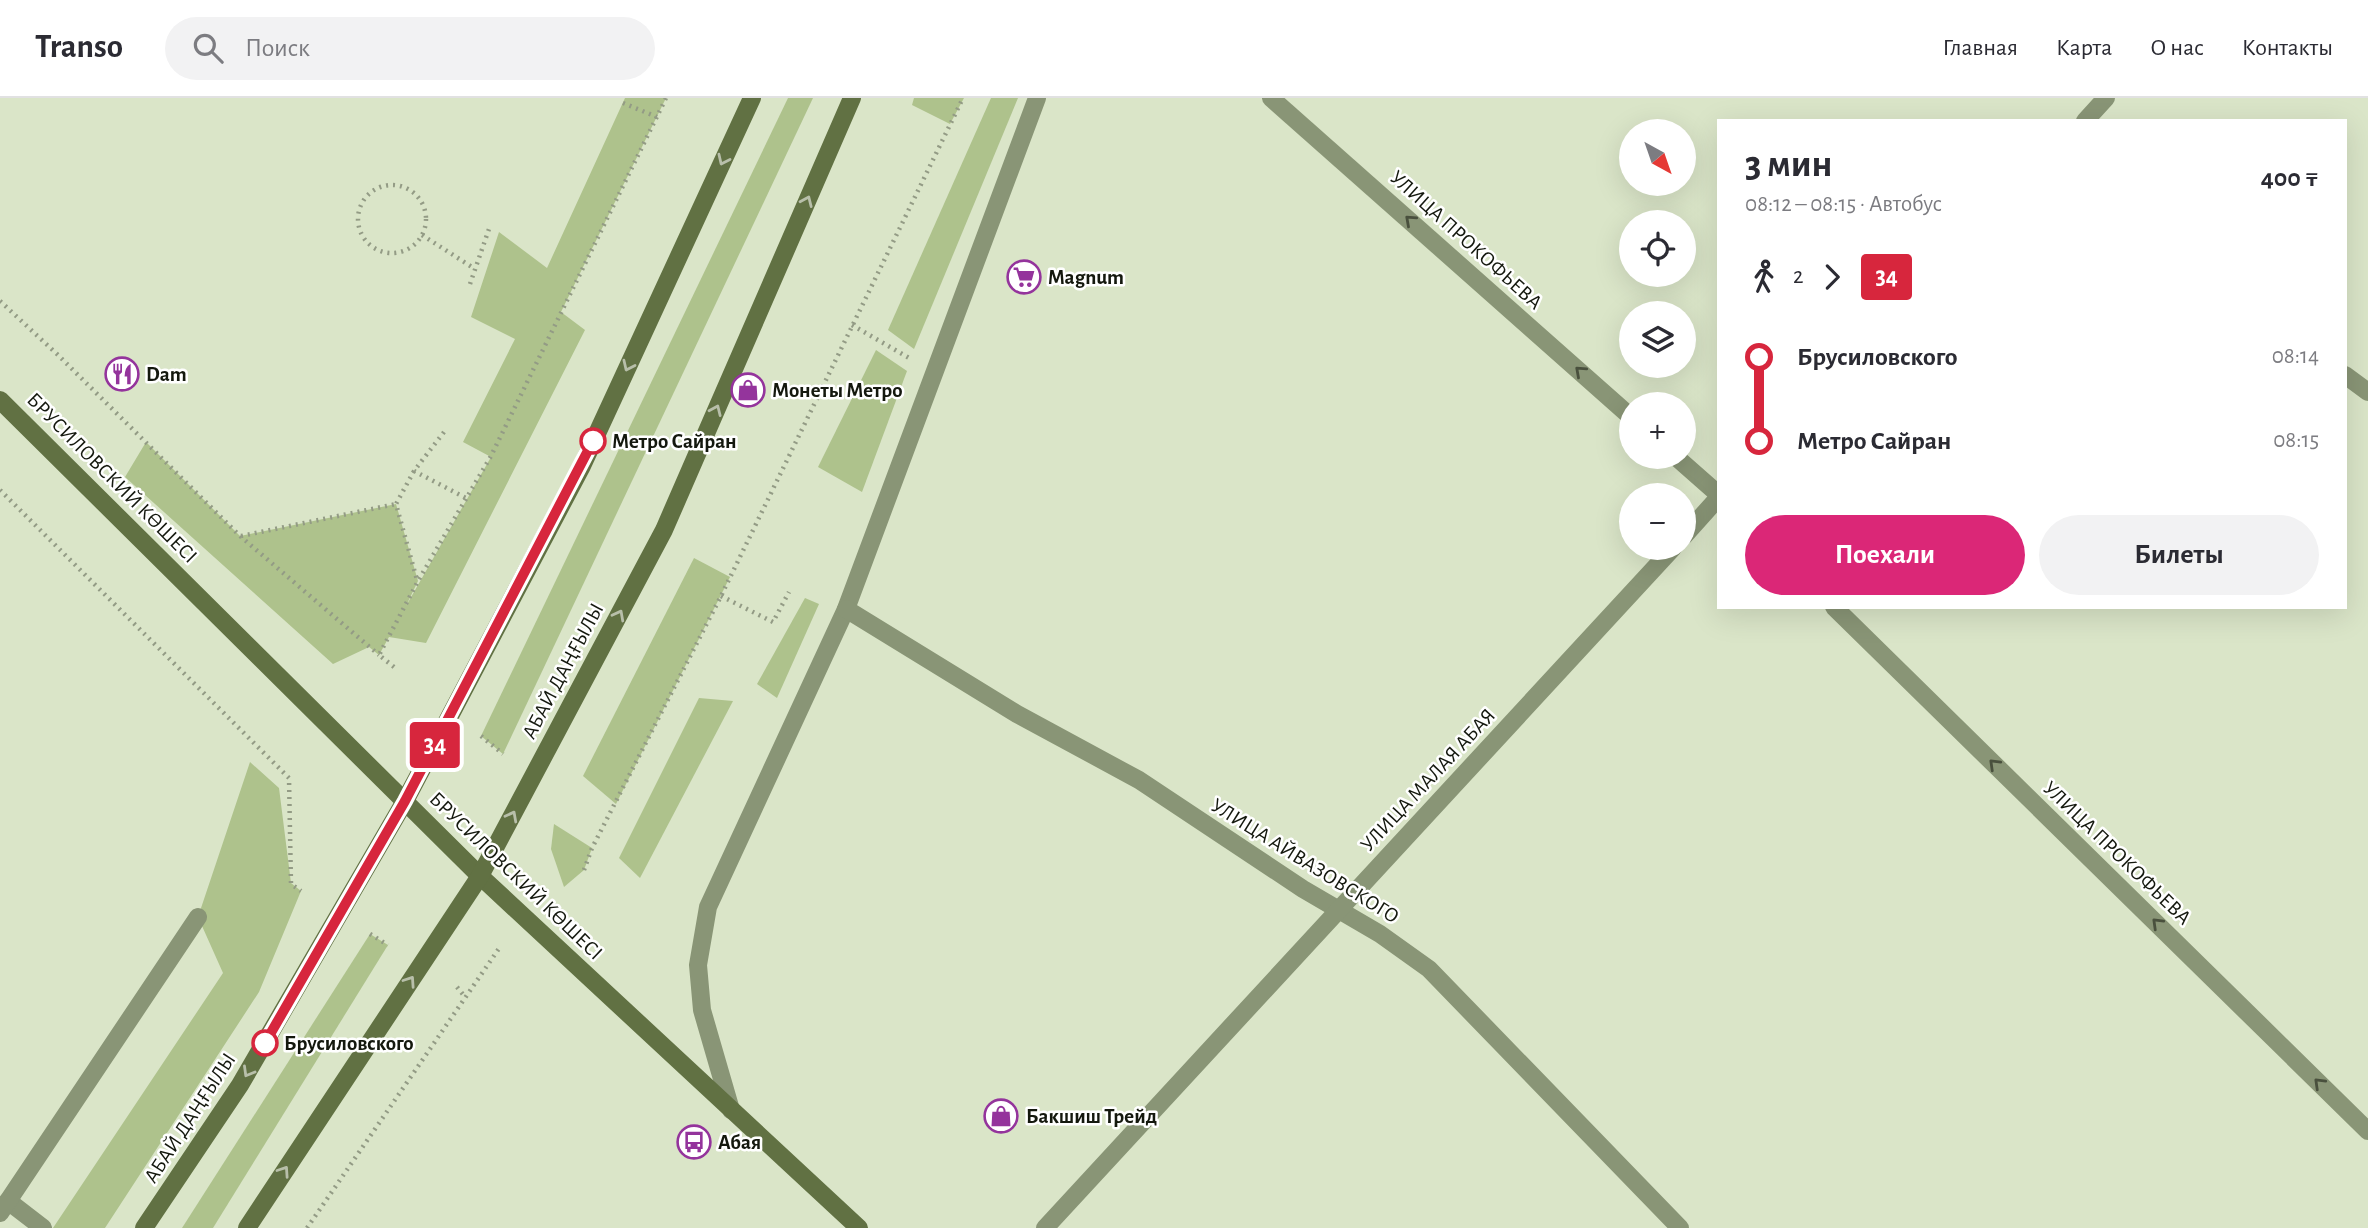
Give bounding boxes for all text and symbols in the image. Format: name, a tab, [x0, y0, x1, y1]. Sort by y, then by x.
search box	[165, 17, 655, 80]
icon: search	[189, 29, 227, 67]
text: Transo	[35, 31, 123, 64]
text: Поиск	[245, 35, 310, 61]
text: Главная	[1943, 36, 2018, 60]
text: Карта	[2056, 36, 2112, 60]
text: О нас	[2150, 36, 2204, 60]
text: Контакты	[2242, 36, 2333, 60]
north arrow	[1619, 119, 1696, 196]
map controls	[1619, 119, 1696, 560]
text: 3 мин	[1745, 146, 1832, 184]
one-way arrow	[718, 153, 732, 165]
text: 400 ₸	[2261, 165, 2319, 191]
street label: УЛИЦА ПРОКОФЬЕВА	[1386, 167, 1546, 313]
text: 08:12 – 08:15 · Автобус	[1745, 193, 1942, 216]
one-way arrow	[799, 196, 813, 208]
button: locate	[1619, 210, 1696, 287]
one-way arrow	[1405, 216, 1418, 229]
supermarket icon: Magnum	[1005, 258, 1043, 296]
icon: walk	[1745, 258, 1783, 296]
icon: forward	[1813, 258, 1851, 296]
text: 2	[1793, 265, 1803, 288]
text: 34	[1875, 265, 1898, 289]
place label: Magnum	[1048, 267, 1124, 288]
button: layers	[1619, 301, 1696, 378]
text: Брусиловского	[1797, 344, 1957, 370]
text: 08:14	[2272, 345, 2319, 368]
restaurant icon: Dam	[103, 355, 141, 393]
one-way arrow	[622, 359, 636, 372]
place label: Dam	[146, 364, 187, 385]
one-way arrow	[1575, 367, 1588, 379]
shop icon: Монеты Метро	[729, 371, 767, 409]
place label: Монеты Метро	[772, 380, 903, 401]
street label: БРУСИЛОВСКИЙ КӨШЕСІ	[23, 388, 202, 567]
button: +	[1619, 392, 1696, 469]
one-way arrow	[708, 404, 722, 417]
marker: Метро Сайран	[580, 428, 606, 454]
text: Метро Сайран	[1797, 428, 1951, 454]
text: 08:15	[2273, 429, 2319, 452]
place label: Метро Сайран	[612, 431, 737, 452]
button: −	[1619, 483, 1696, 560]
button: Поехали	[1745, 515, 2025, 595]
button: Билеты	[2039, 515, 2319, 595]
street label: АБАЙ ДАҢҒЫЛЫ	[518, 599, 608, 742]
one-way arrow	[610, 610, 624, 622]
street label: УЛИЦА МАЛАЯ АБАЯ	[1357, 705, 1499, 855]
line badge: 34	[404, 722, 466, 768]
text: 34	[424, 733, 446, 757]
one-way arrow	[1990, 760, 2003, 773]
street label: УЛИЦА ПРОКОФЬЕВА	[2039, 777, 2195, 929]
street label: БРУСИЛОВСКИЙ КӨШЕСІ	[426, 787, 607, 964]
street label: УЛИЦА АЙВАЗОВСКОГО	[1207, 794, 1403, 927]
one-way arrow	[504, 811, 517, 823]
one-way arrow	[2152, 919, 2165, 932]
one-way arrow	[402, 976, 415, 989]
marker: Брусиловского	[252, 1030, 278, 1056]
place label: Брусиловского	[284, 1033, 414, 1054]
street label: АБАЙ ДАҢҒЫЛЫ	[139, 1049, 240, 1187]
one-way arrow	[243, 1064, 256, 1077]
one-way arrow	[2315, 1078, 2328, 1091]
shop icon: Бакшиш Трейд	[982, 1097, 1020, 1135]
place label: Бакшиш Трейд	[1026, 1106, 1157, 1127]
bus stop icon: Абая	[675, 1123, 713, 1161]
place label: Абая	[718, 1132, 761, 1153]
one-way arrow	[276, 1166, 289, 1179]

